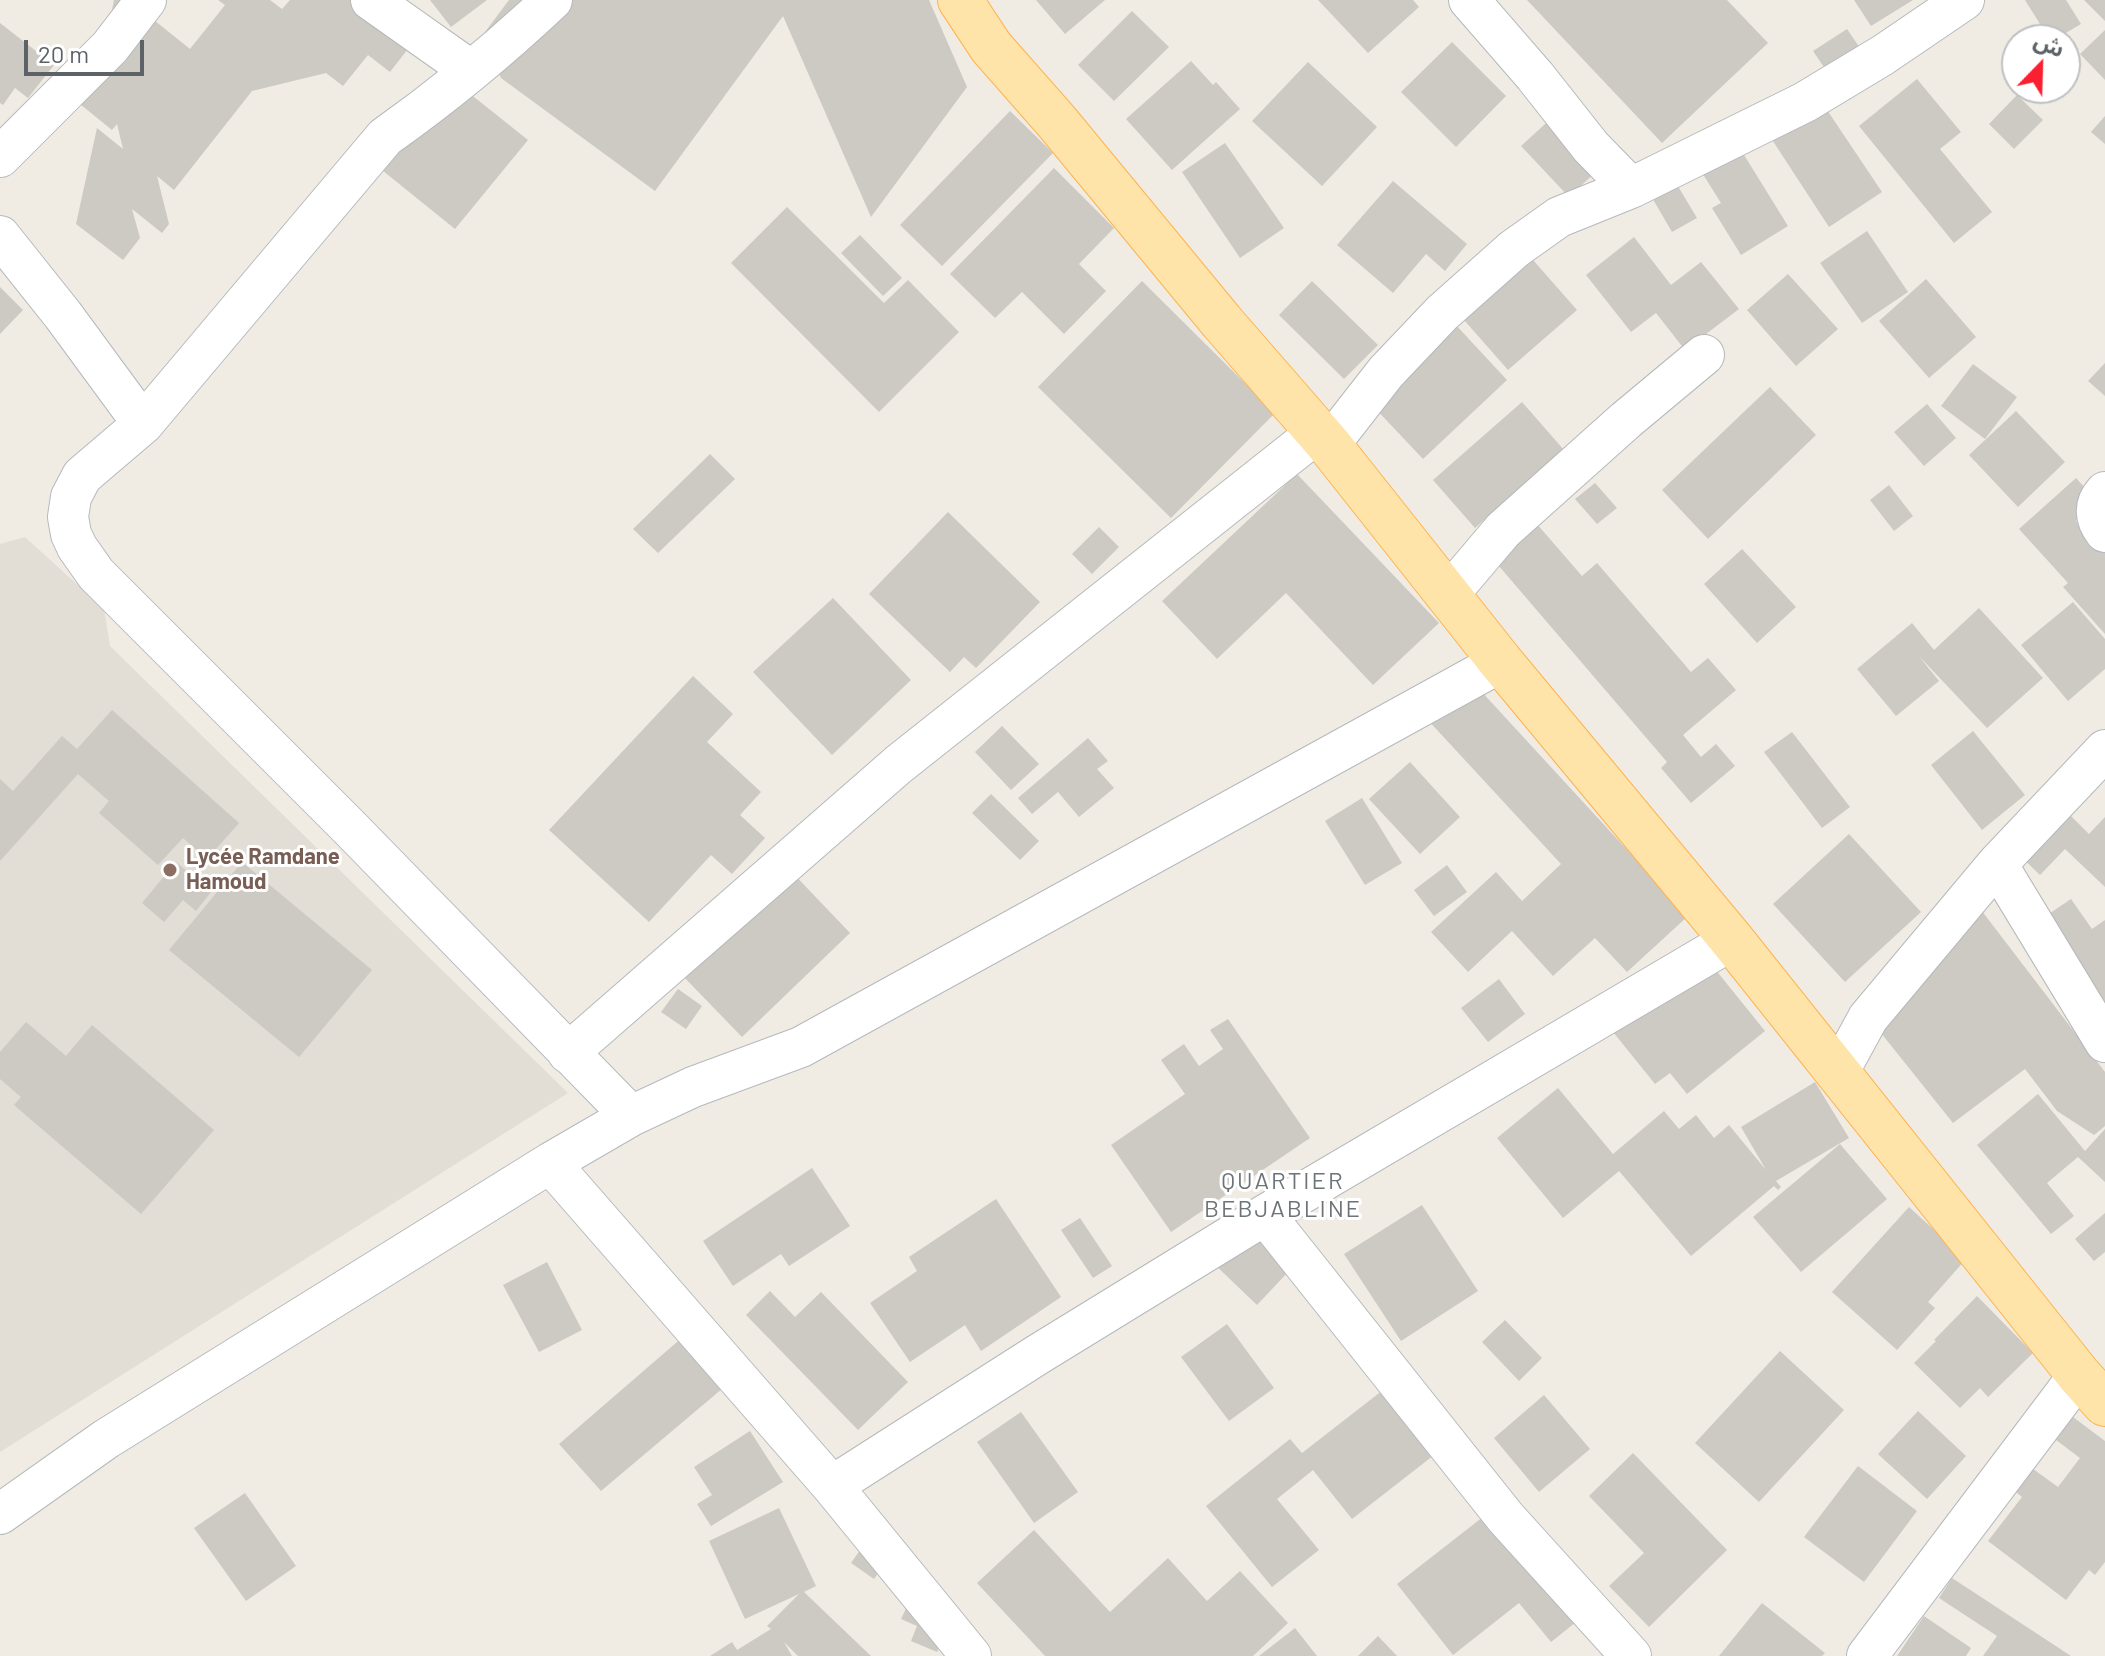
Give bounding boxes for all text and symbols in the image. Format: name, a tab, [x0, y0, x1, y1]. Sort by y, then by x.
scale bar	[28, 24, 148, 74]
north arrow	[2001, 24, 2081, 104]
text: ش	[2031, 26, 2069, 62]
text: 20 m	[38, 39, 89, 68]
place label: Lycée Ramdane Hamoud	[186, 844, 340, 896]
marker: Lycée Ramdane Hamoud	[161, 861, 179, 879]
district label: QUARTIER BEBJABLINE	[1204, 1167, 1362, 1223]

